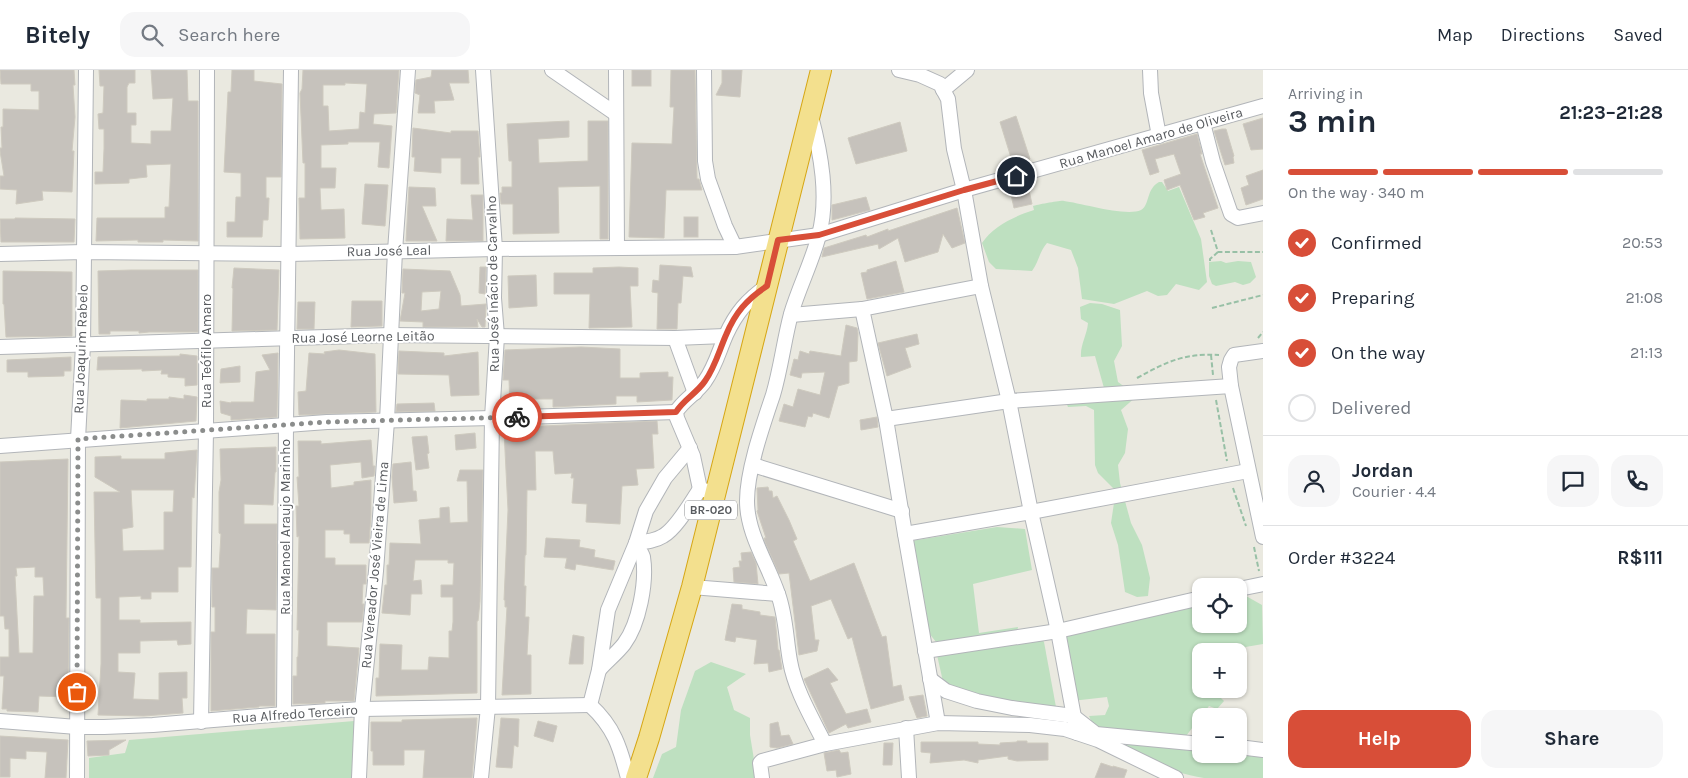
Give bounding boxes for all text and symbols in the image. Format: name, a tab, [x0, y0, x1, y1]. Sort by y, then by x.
search box	[120, 12, 470, 57]
text: Bitely	[25, 21, 90, 49]
icon: search	[138, 21, 166, 49]
text: Search here	[178, 24, 280, 46]
text: Map	[1437, 24, 1473, 46]
text: Directions	[1501, 24, 1585, 46]
text: Saved	[1613, 24, 1663, 46]
text: Arriving in	[1288, 84, 1363, 103]
text: 21:23–21:28	[1559, 102, 1663, 124]
text: 3 min	[1288, 103, 1377, 140]
street label: Rua Manoel Amaro de Oliveira	[1057, 104, 1245, 172]
pin	[995, 155, 1037, 197]
icon: home	[1002, 162, 1030, 190]
text: On the way · 340 m	[1288, 183, 1424, 202]
street label: Rua José Inácio de Carvalho	[483, 196, 503, 372]
icon: check	[1288, 229, 1316, 257]
text: Confirmed	[1331, 232, 1422, 254]
text: 20:53	[1622, 233, 1663, 252]
street label: Rua José Leal	[347, 242, 431, 260]
street label: Rua Joaquim Rabelo	[70, 284, 92, 414]
icon: check	[1288, 284, 1316, 312]
text: Preparing	[1331, 287, 1414, 309]
text: 21:08	[1625, 288, 1663, 307]
street label: Rua Teófilo Amaro	[198, 294, 215, 408]
street label: Rua José Leorne Leitão	[291, 327, 435, 347]
icon: check	[1288, 339, 1316, 367]
text: On the way	[1331, 342, 1425, 364]
text: 21:13	[1630, 343, 1663, 362]
courier	[492, 392, 542, 442]
text: Delivered	[1331, 397, 1411, 419]
icon: bike	[503, 403, 531, 431]
street label: Rua Manoel Araujo Marinho	[277, 439, 294, 615]
button: person	[1288, 455, 1340, 507]
button: chat	[1547, 455, 1599, 507]
button: phone	[1611, 455, 1663, 507]
text: Jordan	[1352, 460, 1413, 482]
street label: Rua Vereador José Vieira de Lima	[357, 461, 393, 669]
text: Courier · 4.4	[1352, 482, 1436, 501]
road number: BR-020	[685, 500, 737, 520]
text: Order #3224	[1288, 547, 1395, 569]
text: R$111	[1617, 547, 1663, 569]
map controls	[1192, 578, 1247, 763]
button: locate	[1192, 578, 1247, 633]
button: +	[1192, 643, 1247, 698]
pin	[56, 671, 98, 713]
icon: bag	[63, 678, 91, 706]
street label: Rua Alfredo Terceiro	[232, 701, 358, 727]
button: −	[1192, 708, 1247, 763]
button: Help	[1288, 710, 1471, 768]
button: Share	[1481, 710, 1663, 768]

